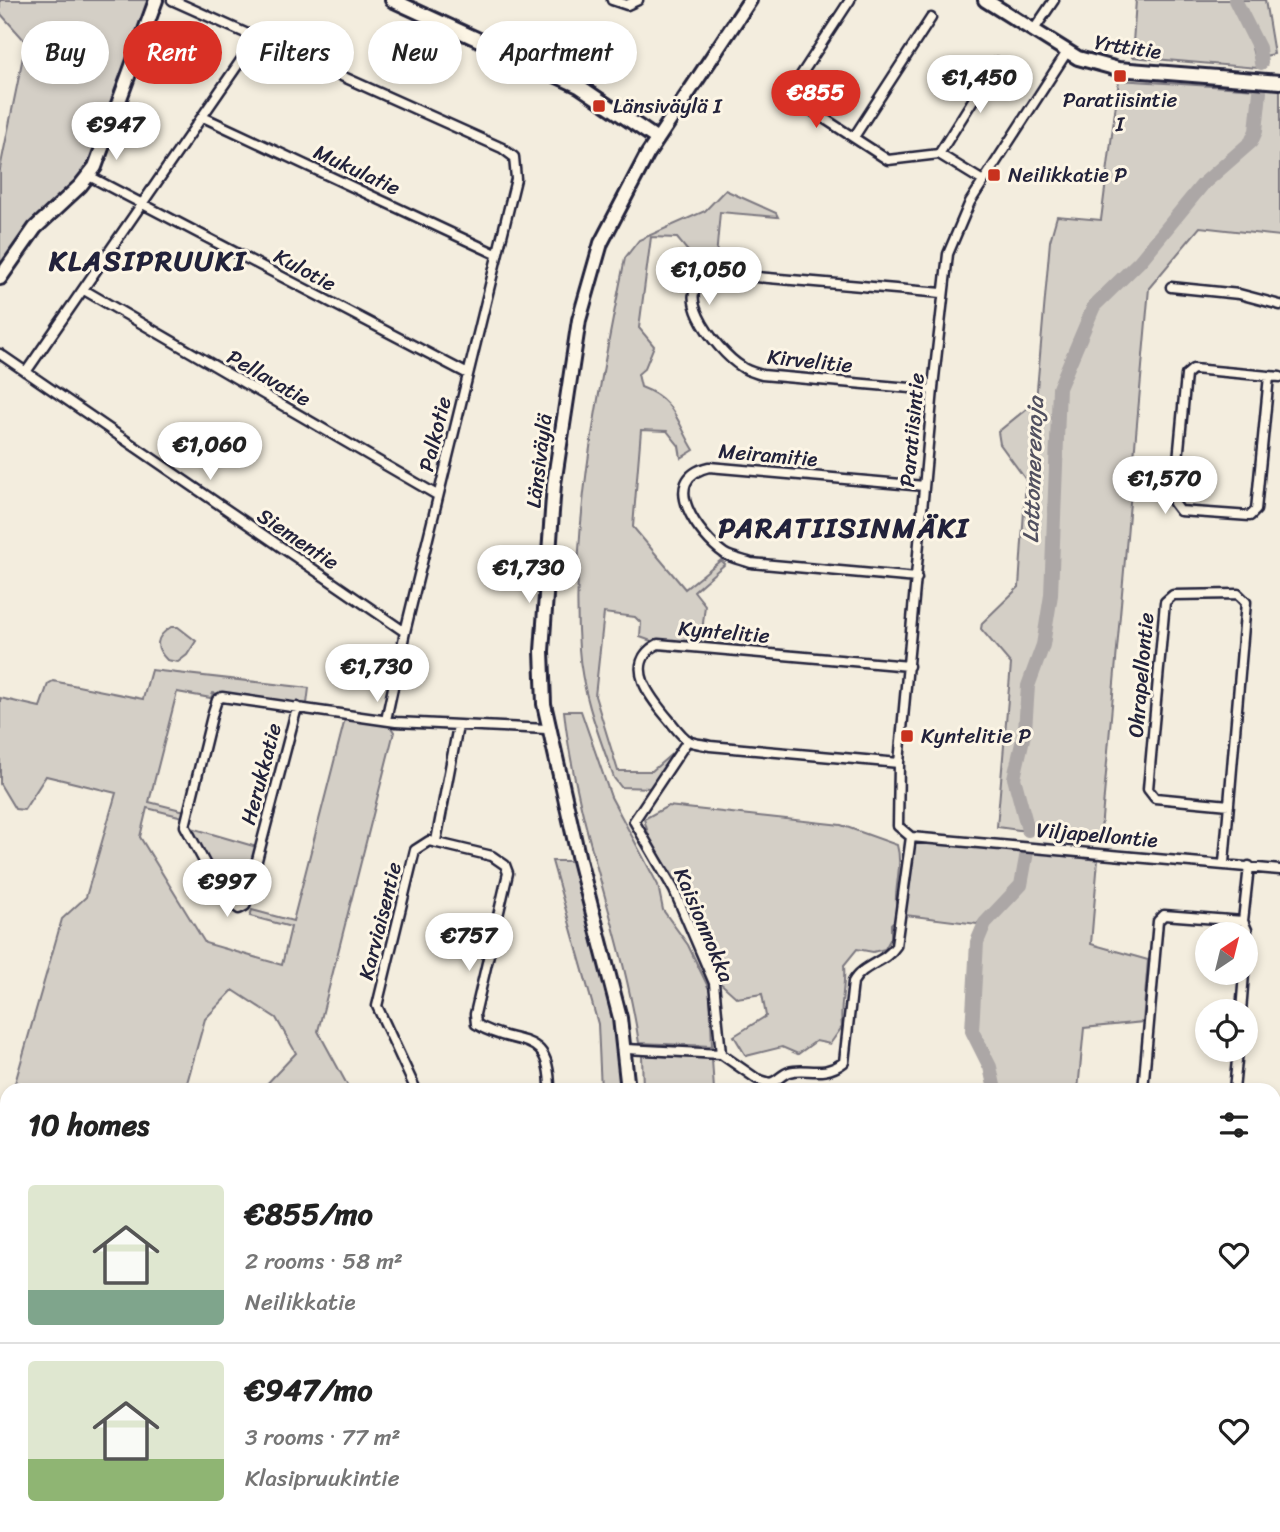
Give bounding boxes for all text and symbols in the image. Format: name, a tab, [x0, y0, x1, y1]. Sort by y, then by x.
chip: Buy	[21, 21, 109, 84]
chip: Rent	[123, 21, 222, 84]
chip: Filters	[236, 21, 354, 84]
chip: New	[368, 21, 462, 84]
chip: Apartment	[476, 21, 637, 84]
street label: Yrttitie	[1092, 23, 1164, 71]
pin: €1,450	[923, 55, 1037, 115]
text: €1,450	[943, 57, 1017, 98]
marker: Paratiisintie I	[1112, 68, 1128, 84]
pin: €855	[775, 71, 857, 130]
text: €855	[787, 72, 845, 113]
place label: Paratiisintie I	[1063, 81, 1178, 143]
place label: Länsiväylä I	[613, 87, 723, 125]
marker: Länsiväylä I	[591, 98, 607, 114]
pin: €947	[75, 102, 157, 162]
text: €947	[88, 104, 144, 145]
street label: Mukulatie	[307, 133, 407, 207]
place label: Neilikkatie P	[1008, 156, 1127, 194]
marker: Neilikkatie P	[986, 167, 1002, 183]
district label: KLASIPRUUKI	[48, 236, 247, 285]
street label: Kulotie	[267, 238, 343, 302]
pin: €1,050	[652, 247, 766, 307]
text: €1,050	[672, 249, 746, 290]
street label: Kirvelitie	[766, 338, 855, 384]
street label: Pellavatie	[220, 339, 319, 418]
street label: Paratiisintie	[888, 371, 936, 489]
street label: Palkotie	[407, 392, 463, 476]
water label: Lattomerenoja	[1010, 394, 1056, 544]
street label: Länsiväylä	[514, 410, 564, 510]
pin: €1,060	[153, 422, 267, 482]
text: €1,060	[173, 424, 247, 465]
street label: Meiramitie	[717, 432, 819, 478]
pin: €1,570	[1108, 456, 1222, 516]
text: €1,570	[1128, 458, 1202, 499]
street label: Siementie	[249, 497, 347, 581]
district label: PARATIISINMÄKI	[718, 503, 970, 552]
pin: €1,730	[472, 546, 586, 605]
text: €1,730	[493, 547, 565, 588]
street label: Kyntelitie	[677, 609, 772, 655]
street label: Ohrapellontie	[1117, 611, 1165, 739]
pin: €1,730	[320, 644, 434, 704]
text: €1,730	[341, 646, 413, 687]
place label: Kyntelitie P	[921, 717, 1031, 755]
street label: Herukkatie	[229, 719, 293, 829]
marker: Kyntelitie P	[899, 728, 915, 744]
street label: Viljapellontie	[1035, 811, 1159, 859]
street label: Karviaisentie	[347, 858, 413, 984]
pin: €997	[186, 860, 268, 919]
text: €997	[199, 861, 255, 902]
street label: Kaisionnokka	[663, 862, 745, 989]
pin: €757	[428, 914, 510, 973]
text: €757	[441, 915, 497, 956]
north arrow	[1195, 922, 1258, 985]
map controls	[1195, 922, 1258, 1062]
button: locate	[1195, 999, 1258, 1062]
text: 10 homes	[28, 1098, 149, 1152]
icon: filters	[1215, 1106, 1253, 1144]
text: €855/mo	[245, 1187, 373, 1241]
icon: home	[84, 1213, 168, 1297]
icon: heart	[1215, 1236, 1253, 1274]
text: 2 rooms · 58 m²	[245, 1241, 403, 1282]
text: Neilikkatie	[245, 1282, 355, 1323]
text: €947/mo	[245, 1363, 372, 1417]
icon: home	[84, 1389, 168, 1473]
icon: heart	[1215, 1412, 1253, 1450]
text: 3 rooms · 77 m²	[245, 1417, 401, 1458]
text: Klasipruukintie	[245, 1458, 400, 1499]

